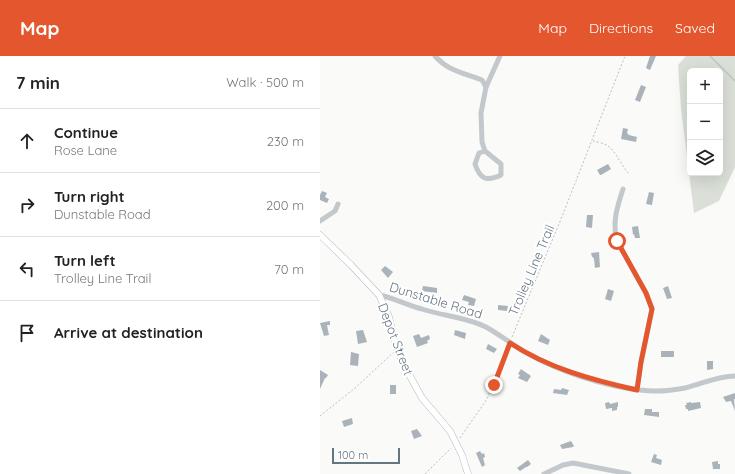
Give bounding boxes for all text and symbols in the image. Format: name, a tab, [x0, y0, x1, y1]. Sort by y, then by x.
text: Map	[20, 16, 59, 40]
text: Map	[538, 19, 567, 37]
text: Directions	[589, 19, 653, 37]
text: Saved	[675, 19, 715, 37]
map controls	[687, 68, 723, 176]
button: +	[687, 68, 723, 104]
text: 7 min	[16, 72, 60, 93]
text: Walk · 500 m	[226, 74, 304, 90]
button: −	[687, 104, 723, 140]
text: Continue	[54, 123, 118, 142]
icon: ahead	[16, 130, 38, 152]
text: 230 m	[267, 133, 304, 149]
button: layers	[687, 140, 723, 176]
text: Rose Lane	[54, 142, 117, 158]
text: Turn right	[54, 187, 125, 206]
icon: right	[16, 194, 38, 216]
text: 200 m	[266, 197, 304, 213]
text: Dunstable Road	[54, 206, 151, 222]
street label: Trolley Line Trail	[505, 222, 557, 318]
route start	[608, 232, 626, 250]
text: Turn left	[54, 251, 116, 270]
icon: left	[16, 258, 38, 280]
text: 70 m	[274, 261, 304, 277]
text: Trolley Line Trail	[54, 270, 151, 286]
street label: Dunstable Road	[388, 278, 484, 322]
street label: Depot Street	[375, 301, 417, 377]
icon: arrive	[16, 322, 38, 344]
text: Arrive at destination	[54, 323, 203, 342]
route end	[485, 376, 503, 394]
scale bar	[332, 446, 400, 465]
text: 100 m	[338, 448, 368, 462]

